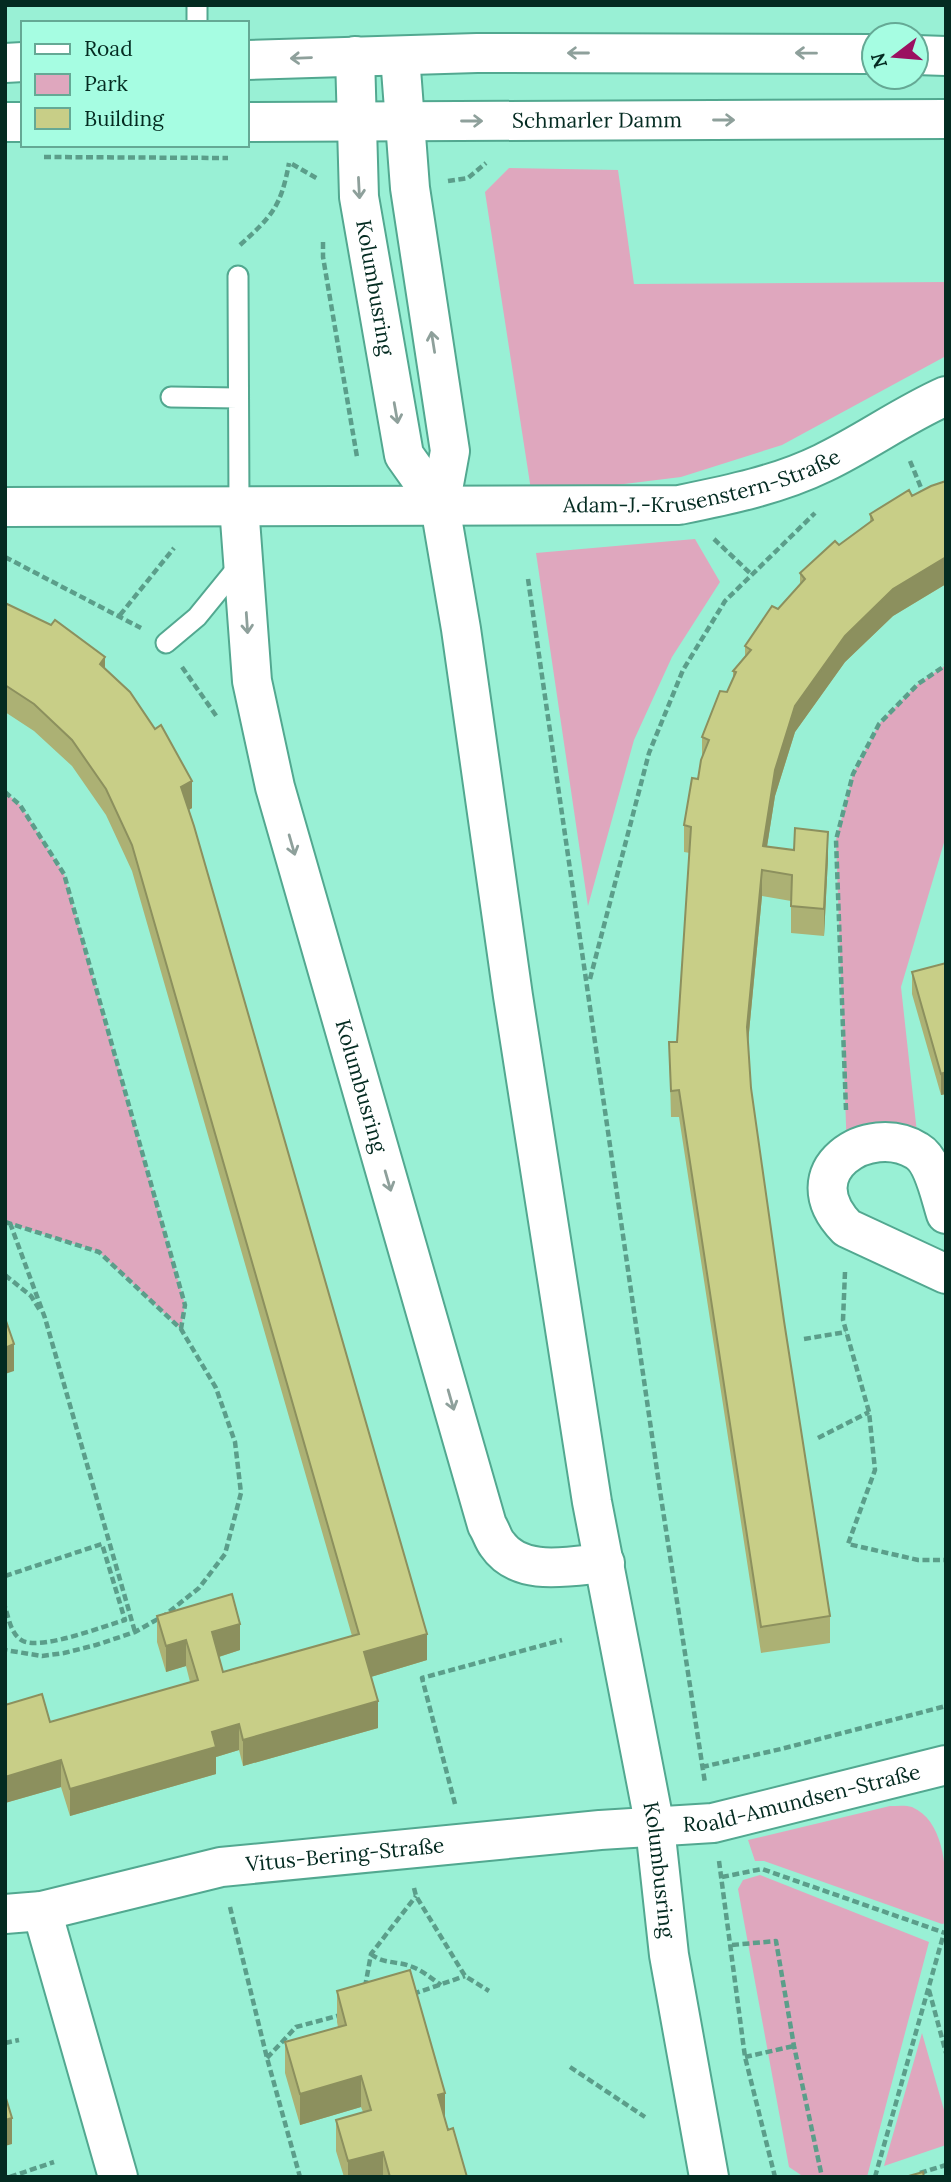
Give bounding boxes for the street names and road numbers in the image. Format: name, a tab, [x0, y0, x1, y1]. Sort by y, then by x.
street label: Schmarler Damm	[512, 106, 682, 134]
street label: Kolumbusring	[350, 218, 400, 358]
street label: Adam-J.-Krusenstern-Straße	[562, 443, 845, 519]
street label: Kolumbusring	[329, 1016, 393, 1156]
street label: Roald-Amundsen-Straße	[682, 1758, 923, 1838]
street label: Kolumbusring	[637, 1799, 681, 1940]
street label: Vitus-Bering-Straße	[243, 1831, 445, 1878]

